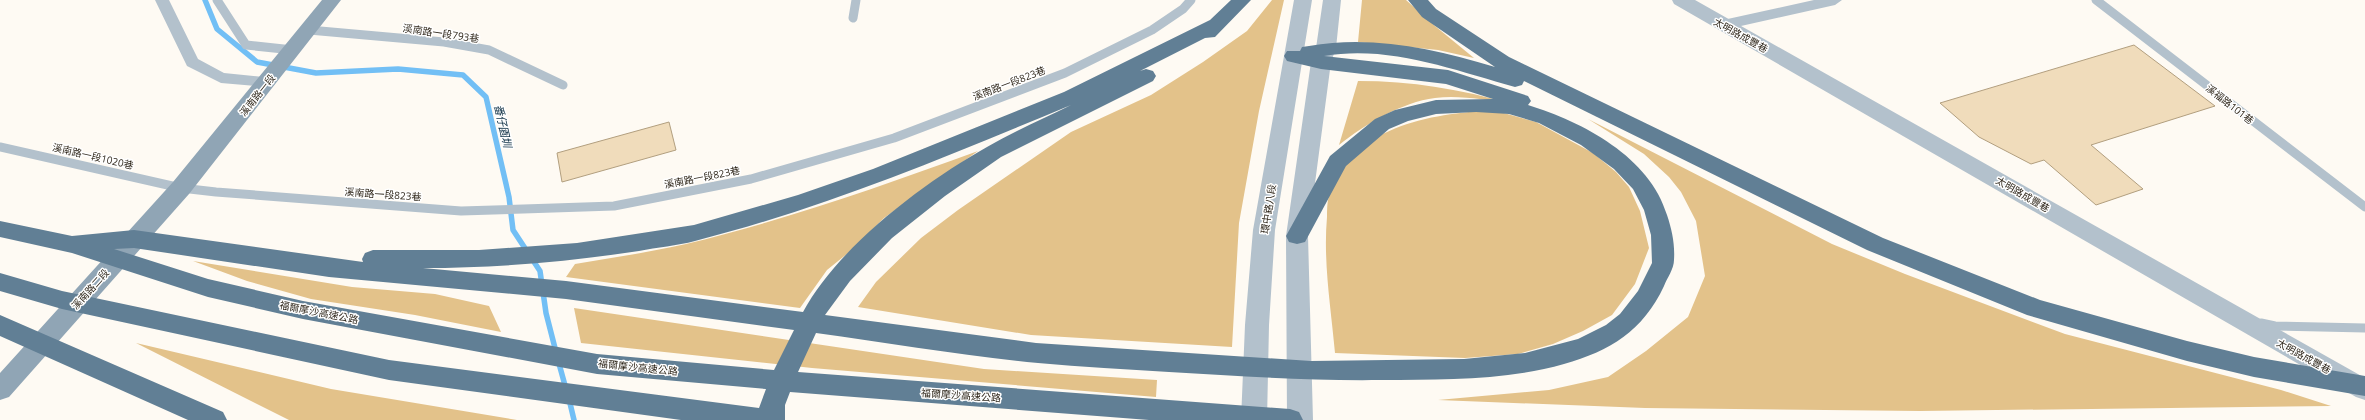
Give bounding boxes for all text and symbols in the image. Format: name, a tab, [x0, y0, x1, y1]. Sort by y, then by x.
street label: 太明路成豐巷	[1711, 14, 1771, 56]
street label: 溪南路一段793巷	[402, 21, 480, 45]
street label: 溪南路一段823巷	[970, 63, 1048, 103]
street label: 溪南路一段	[236, 71, 278, 119]
street label: 溪福路101巷	[2203, 81, 2257, 127]
water label: 番仔園圳	[491, 103, 516, 151]
street label: 溪南路一段1020巷	[51, 140, 135, 172]
street label: 溪南路一段823巷	[663, 163, 741, 191]
street label: 太明路成豐巷	[1994, 173, 2052, 215]
street label: 環中路八段	[1257, 183, 1279, 235]
street label: 溪南路一段823巷	[344, 184, 422, 204]
street label: 溪南路二段	[68, 266, 112, 312]
street label: 福爾摩沙高速公路	[278, 297, 360, 327]
street label: 太明路成豐巷	[2274, 335, 2334, 377]
street label: 福爾摩沙高速公路	[597, 356, 679, 378]
street label: 福爾摩沙高速公路	[921, 385, 1001, 405]

